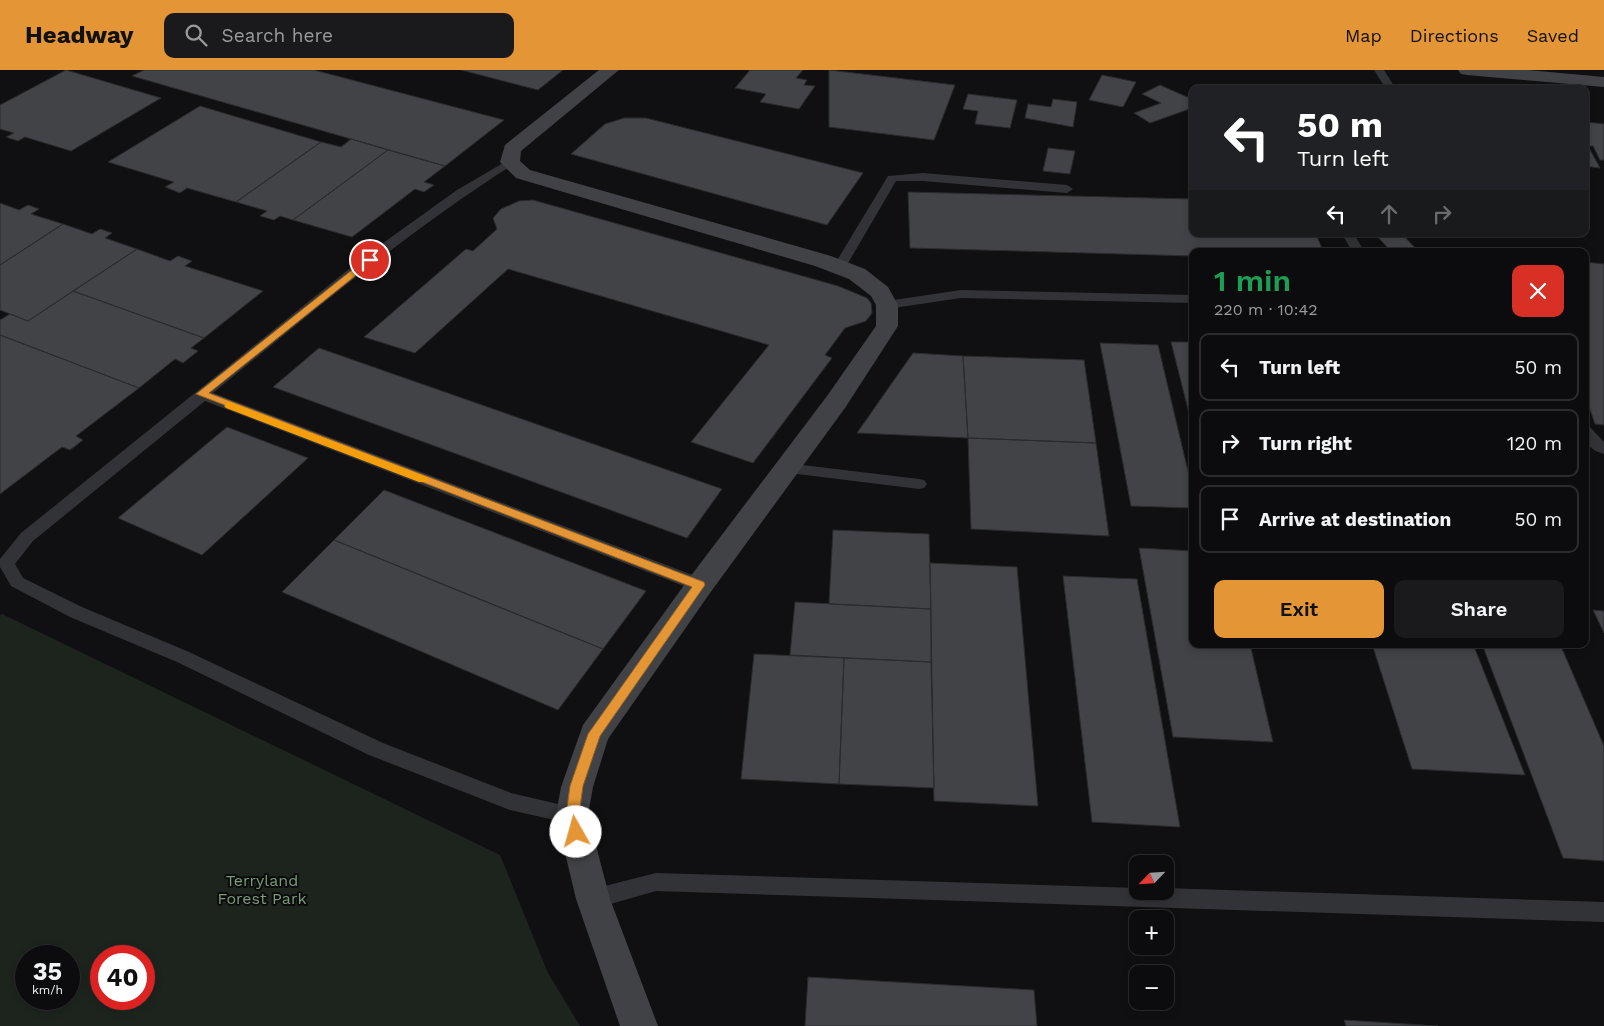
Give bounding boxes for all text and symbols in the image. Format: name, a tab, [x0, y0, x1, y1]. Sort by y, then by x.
search box	[164, 13, 514, 58]
text: Headway	[25, 21, 134, 49]
icon: search	[182, 21, 210, 49]
text: Search here	[222, 24, 333, 47]
text: Map	[1345, 25, 1382, 46]
text: Directions	[1410, 25, 1499, 46]
text: Saved	[1527, 25, 1579, 46]
text: 50 m	[1297, 104, 1383, 146]
icon: left	[1214, 105, 1279, 170]
text: Turn left	[1297, 146, 1389, 171]
icon: left	[1322, 200, 1350, 228]
icon: ahead	[1375, 200, 1403, 228]
icon: right	[1428, 200, 1456, 228]
pin	[349, 239, 391, 281]
icon: arrive	[356, 246, 384, 274]
text: 1 min	[1214, 263, 1291, 298]
button: close	[1512, 265, 1564, 317]
text: 220 m · 10:42	[1214, 300, 1318, 319]
icon: left	[1216, 353, 1244, 381]
text: Turn left	[1259, 356, 1340, 379]
text: 50 m	[1515, 356, 1562, 379]
icon: right	[1216, 429, 1244, 457]
text: Turn right	[1259, 432, 1352, 455]
text: 120 m	[1507, 432, 1562, 455]
icon: arrive	[1216, 505, 1244, 533]
text: Arrive at destination	[1259, 508, 1451, 531]
text: 50 m	[1515, 508, 1562, 531]
button: Exit	[1214, 580, 1384, 638]
button: Share	[1394, 580, 1564, 638]
position arrow	[549, 805, 601, 857]
north arrow	[1129, 855, 1174, 900]
map controls	[1129, 855, 1174, 1010]
park label: Terryland Forest Park	[218, 871, 307, 908]
button: +	[1129, 910, 1174, 955]
speed limit sign: 40	[90, 945, 155, 1010]
text: 35	[33, 957, 62, 986]
button: −	[1129, 965, 1174, 1010]
text: km/h	[32, 983, 63, 997]

